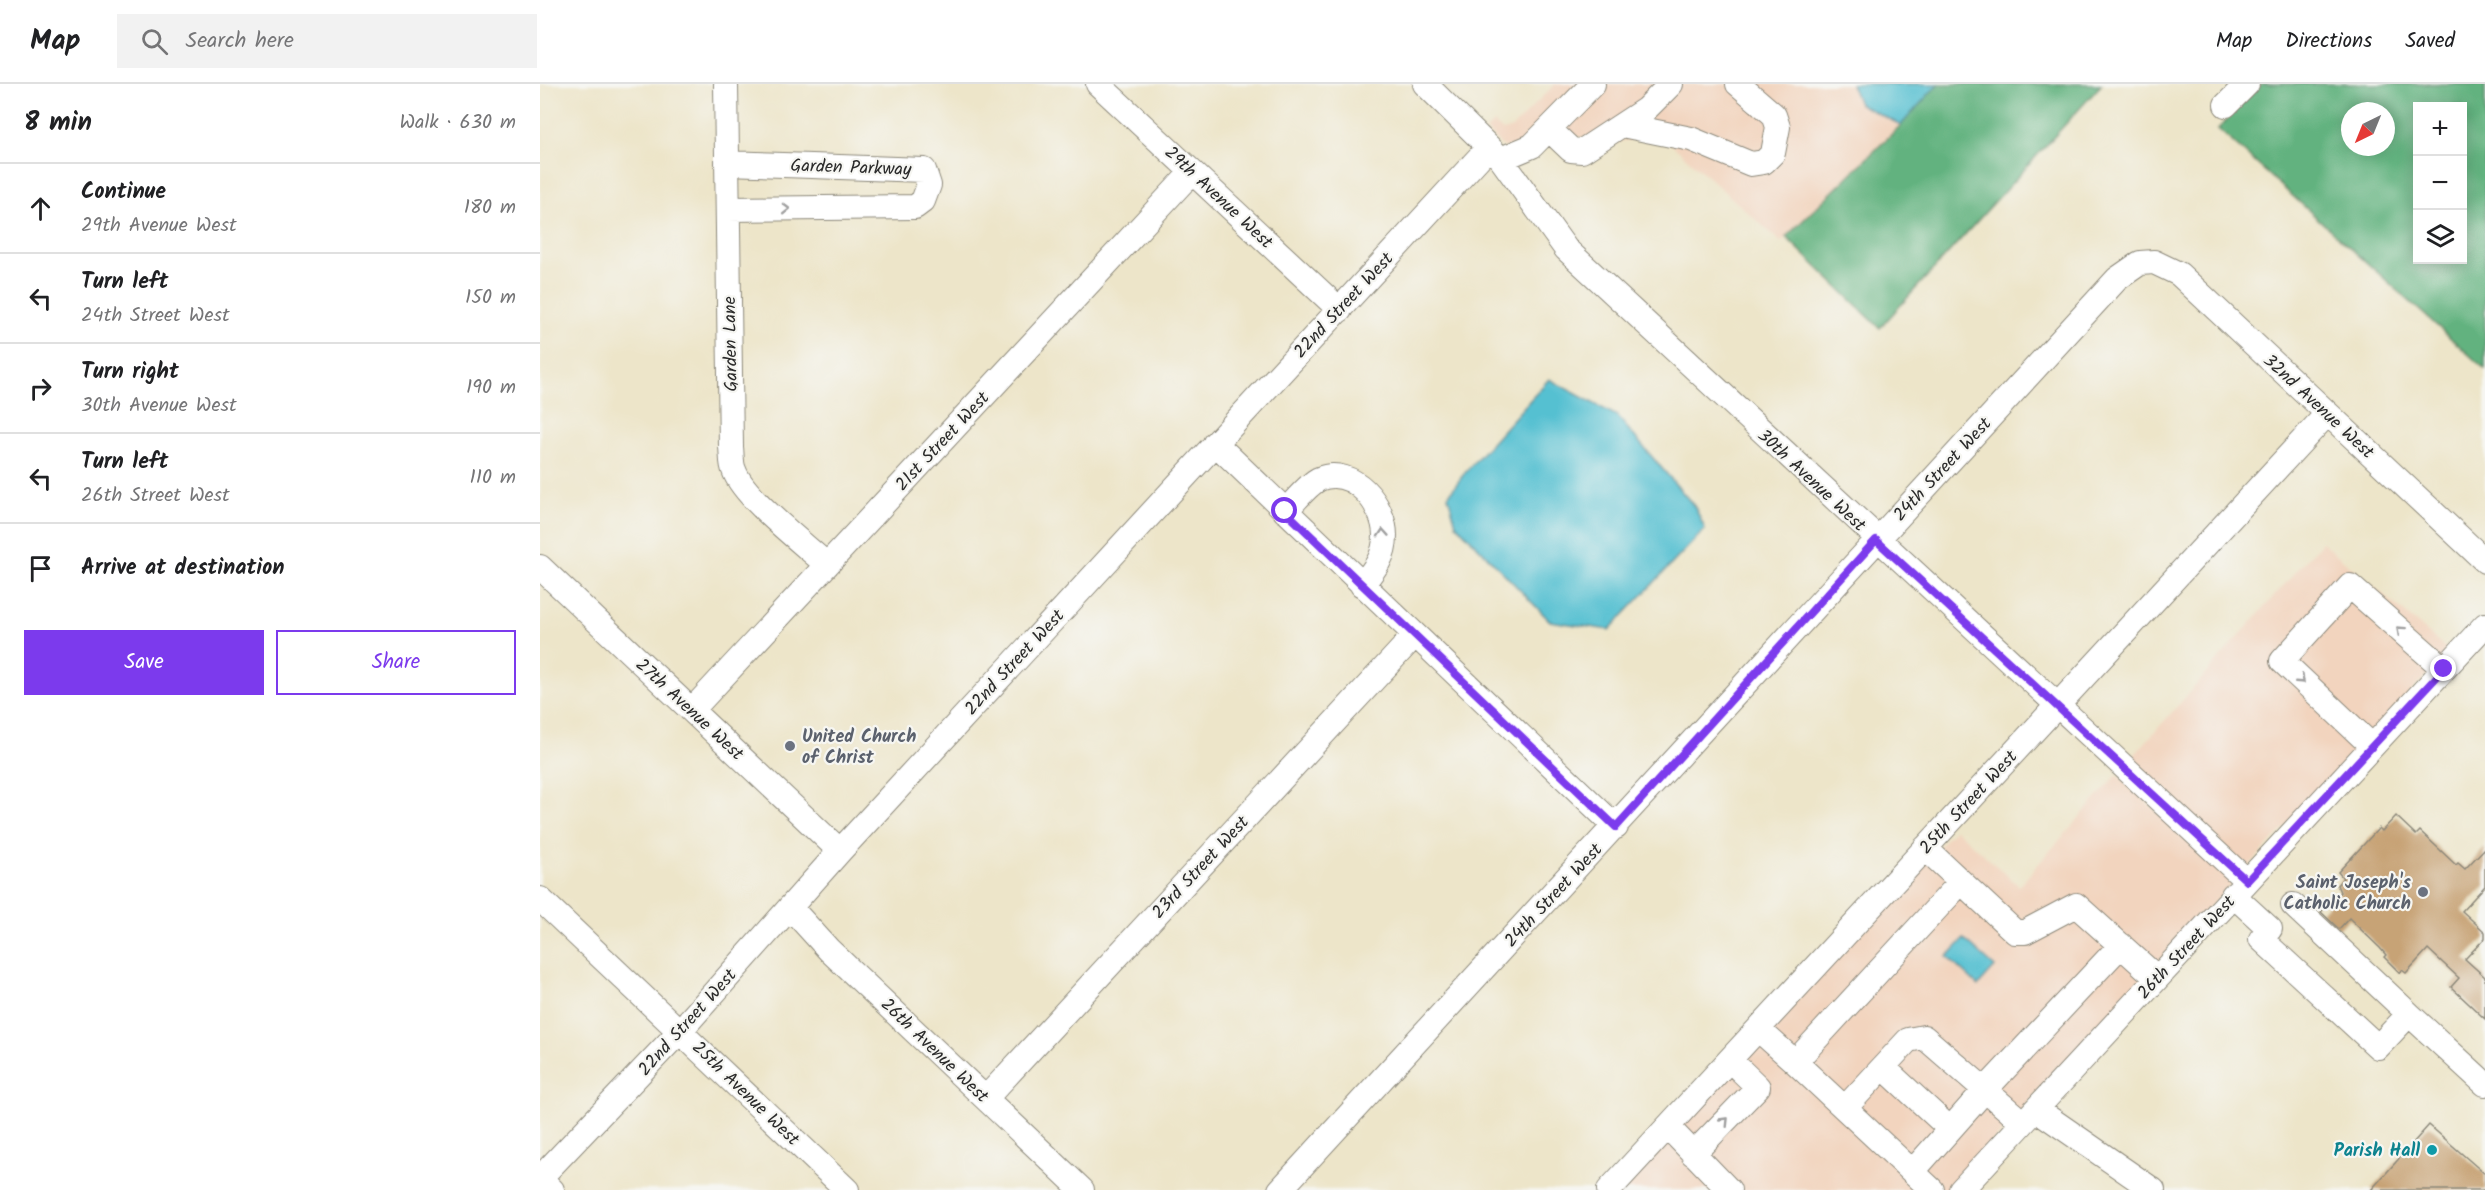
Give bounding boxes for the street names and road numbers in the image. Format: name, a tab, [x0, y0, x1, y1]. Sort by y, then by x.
street label: 29th Avenue West	[1157, 140, 1280, 257]
street label: Garden Parkway	[790, 152, 912, 185]
street label: 22nd Street West	[1287, 246, 1402, 366]
street label: Garden Lane	[716, 296, 747, 392]
street label: 32nd Avenue West	[2256, 348, 2381, 467]
street label: 21st Street West	[889, 385, 998, 499]
street label: 24th Street West	[1887, 410, 2000, 529]
street label: 30th Avenue West	[1750, 423, 1873, 540]
street label: 22nd Street West	[958, 603, 1073, 723]
street label: 27th Avenue West	[628, 652, 751, 769]
street label: 25th Street West	[1913, 744, 2026, 862]
street label: 23rd Street West	[1145, 809, 1258, 926]
street label: 24th Street West	[1498, 836, 1611, 955]
street label: 26th Street West	[2131, 888, 2244, 1007]
street label: 22nd Street West	[632, 962, 745, 1083]
street label: 26th Avenue West	[873, 992, 996, 1111]
street label: 25th Avenue West	[684, 1035, 806, 1154]

